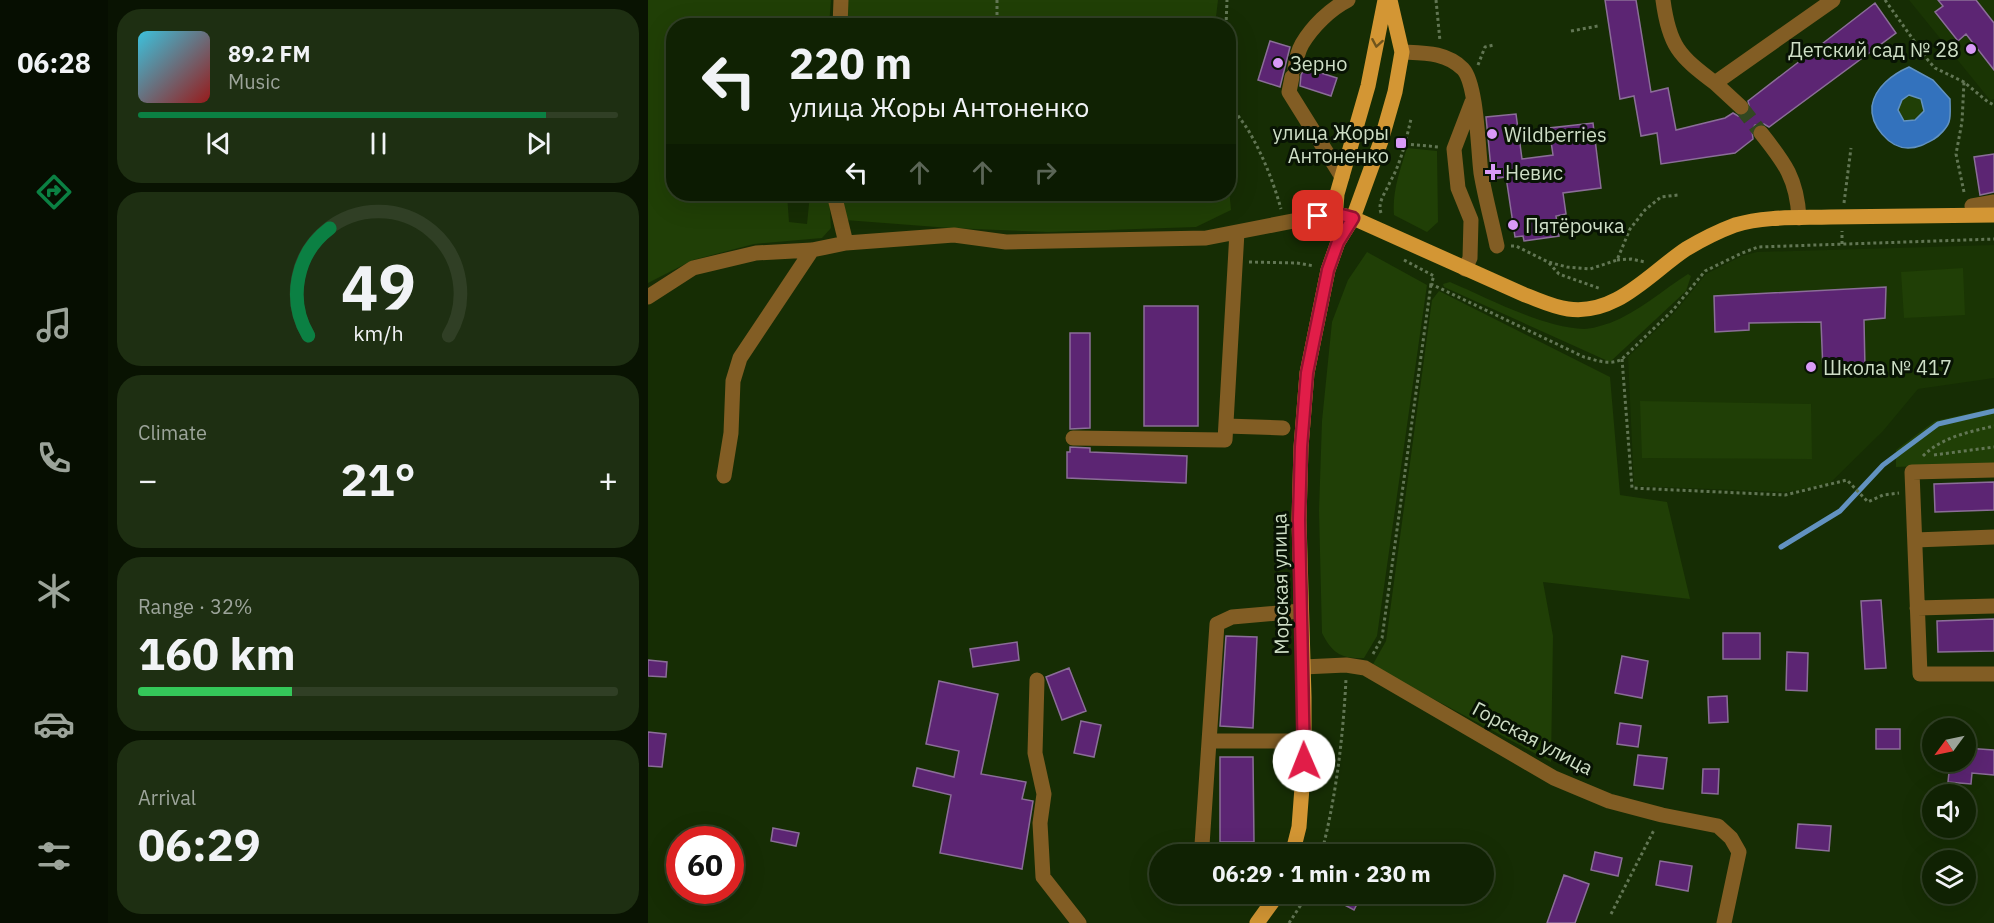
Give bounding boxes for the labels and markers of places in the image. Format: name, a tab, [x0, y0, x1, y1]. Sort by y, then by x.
place label: Детский сад № 28	[1788, 36, 1959, 63]
marker: Детский сад № 28	[1964, 42, 1978, 56]
place label: Зерно	[1290, 50, 1347, 77]
marker: Зерно	[1271, 56, 1285, 70]
place label: улица Жоры Антоненко	[1273, 119, 1389, 169]
place label: Wildberries	[1504, 121, 1607, 148]
marker: Wildberries	[1485, 127, 1499, 141]
marker: улица Жоры Антоненко	[1394, 136, 1408, 150]
place label: Невис	[1505, 159, 1563, 186]
marker: Невис	[1486, 165, 1500, 179]
pin	[1292, 190, 1343, 241]
place label: Пятёрочка	[1525, 212, 1625, 239]
marker: Пятёрочка	[1506, 218, 1520, 232]
place label: Школа № 417	[1823, 354, 1952, 381]
marker: Школа № 417	[1804, 360, 1818, 374]

